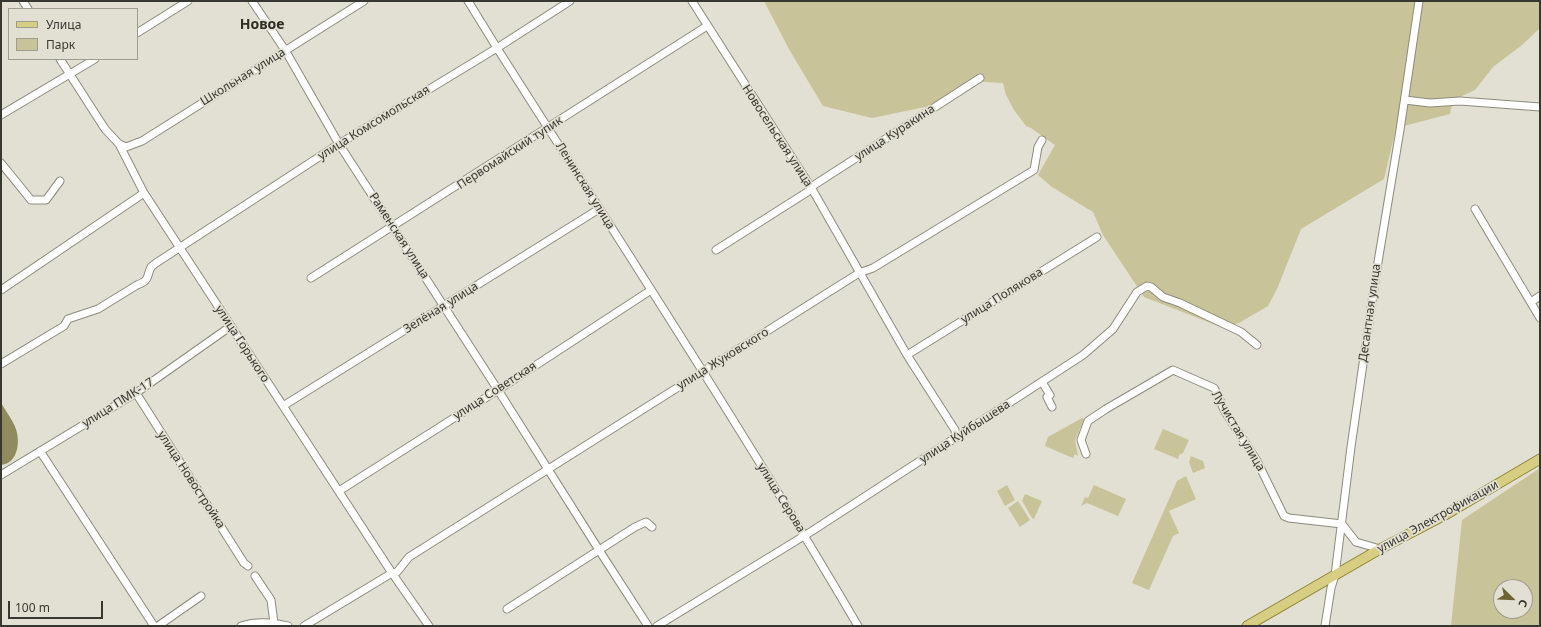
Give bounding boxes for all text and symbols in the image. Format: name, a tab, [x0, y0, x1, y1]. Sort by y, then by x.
legend	[8, 8, 138, 60]
text: Улица	[46, 16, 81, 33]
district label: Новое	[240, 17, 284, 33]
text: Парк	[46, 36, 75, 53]
street label: Школьная улица	[198, 45, 288, 109]
street label: Новосельская улица	[739, 82, 815, 190]
street label: улица Комсомольская	[315, 83, 433, 163]
street label: улица Куракина	[852, 102, 938, 164]
street label: Первомайский тупик	[454, 113, 566, 193]
street label: Ленинская улица	[552, 140, 618, 232]
street label: Раменская улица	[366, 190, 432, 282]
street label: Десантная улица	[1356, 263, 1384, 363]
street label: улица Полякова	[958, 265, 1046, 327]
street label: Зелёная улица	[401, 279, 481, 337]
street label: улица Горького	[212, 303, 272, 385]
street label: улица Жуковского	[674, 325, 772, 393]
street label: улица Советская	[451, 359, 539, 423]
street label: улица ПМК-17	[80, 375, 156, 431]
street label: Лучистая улица	[1208, 388, 1268, 474]
street label: улица Куйбышева	[917, 397, 1013, 467]
street label: улица Новостройка	[154, 429, 228, 531]
street label: улица Серова	[754, 461, 808, 535]
street label: улица Электрофикации	[1375, 478, 1501, 556]
north arrow	[1493, 579, 1533, 619]
scale bar	[10, 593, 105, 619]
text: С	[1515, 597, 1532, 610]
text: 100 m	[15, 599, 50, 616]

